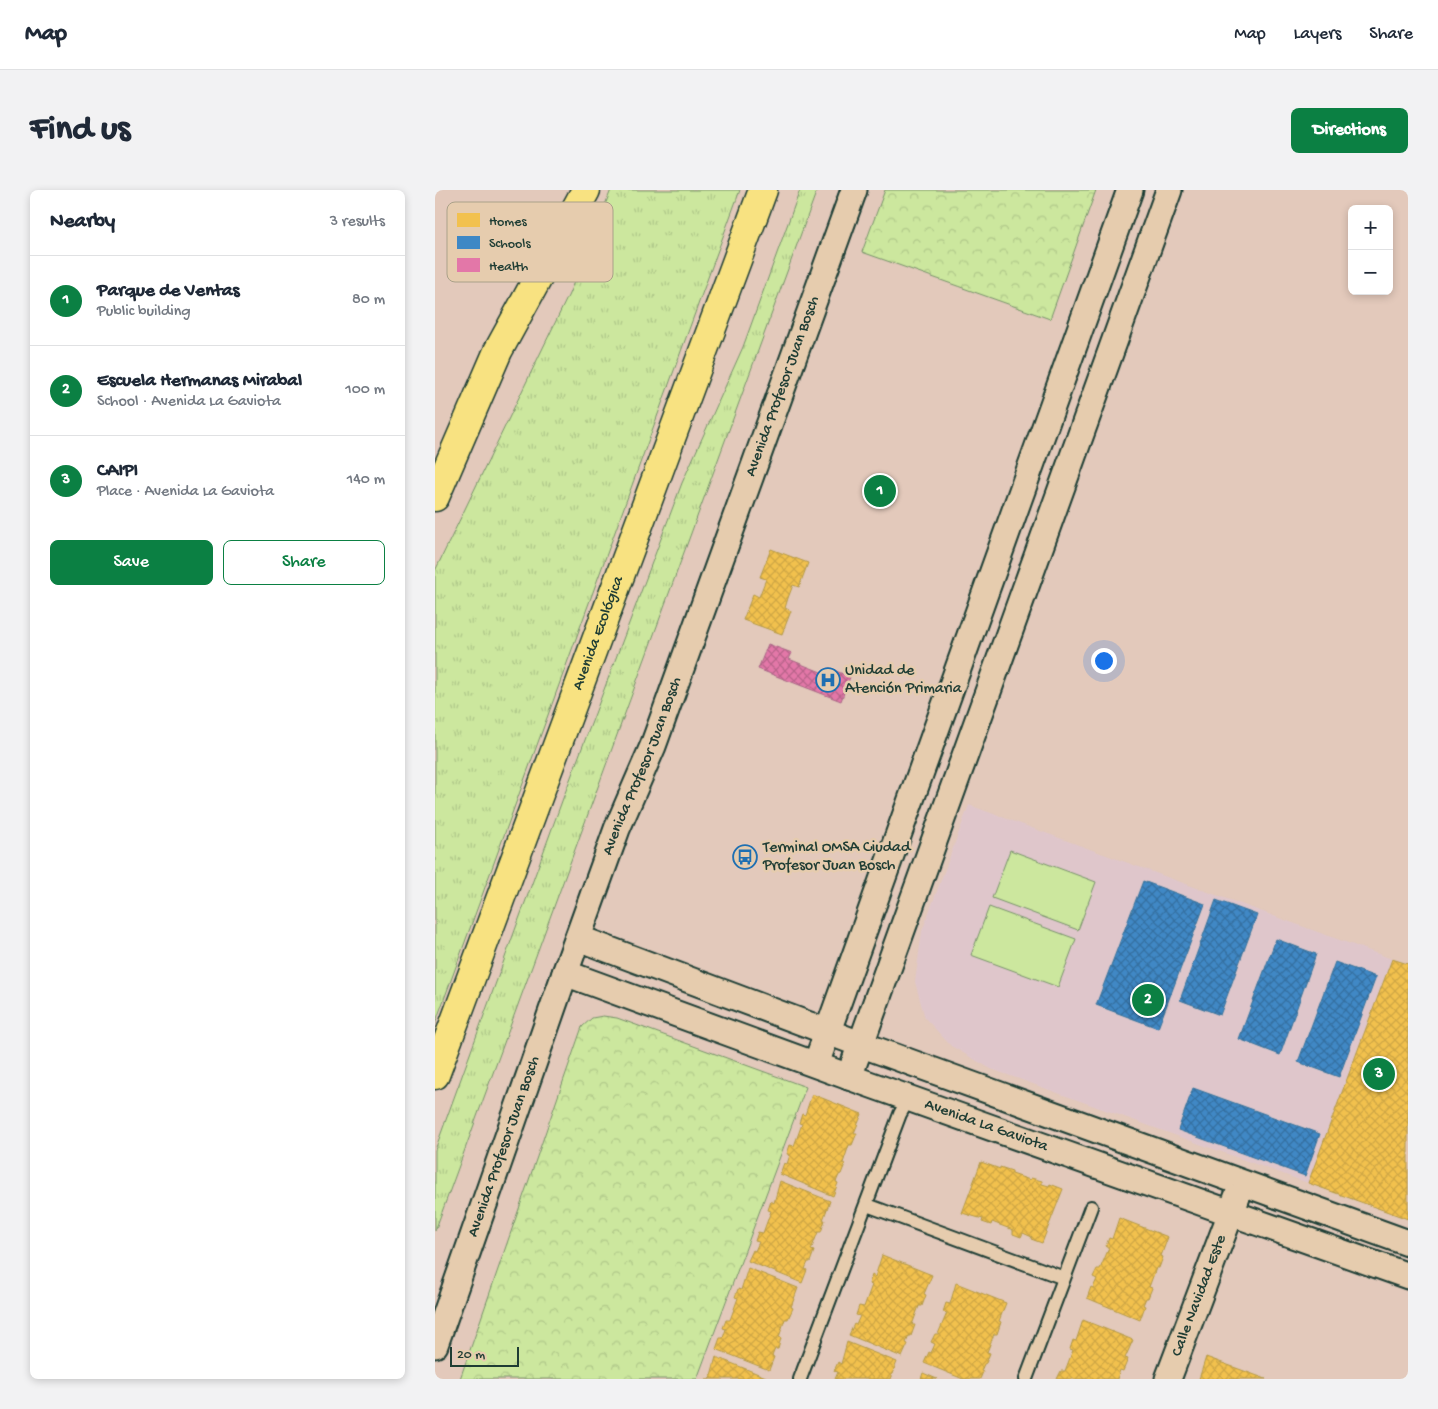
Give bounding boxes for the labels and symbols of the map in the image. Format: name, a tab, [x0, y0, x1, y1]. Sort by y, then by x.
legend	[447, 202, 613, 282]
text: Homes	[489, 214, 527, 231]
text: Schools	[489, 236, 531, 253]
text: Health	[489, 259, 529, 276]
street label: Avenida Profesor Juan Bosch	[742, 293, 824, 479]
pin: 1	[864, 472, 896, 510]
street label: Avenida Ecológica	[569, 573, 629, 693]
your location	[1091, 648, 1117, 674]
place label: Unidad de Atención Primaria	[845, 662, 963, 699]
hospital icon: Unidad de Atención Primaria	[815, 667, 841, 693]
street label: Avenida Profesor Juan Bosch	[599, 674, 687, 858]
place label: Terminal OMSA Ciudad Profesor Juan Bosch	[762, 839, 912, 876]
bus stop icon: Terminal OMSA Ciudad Profesor Juan Bosch	[732, 844, 758, 870]
pin: 2	[1132, 981, 1164, 1019]
street label: Avenida Profesor Juan Bosch	[464, 1053, 545, 1240]
pin: 3	[1363, 1055, 1395, 1093]
street label: Avenida La Gaviota	[922, 1095, 1051, 1157]
street label: Calle Navidad Este	[1168, 1232, 1231, 1359]
scale bar	[450, 1344, 519, 1367]

